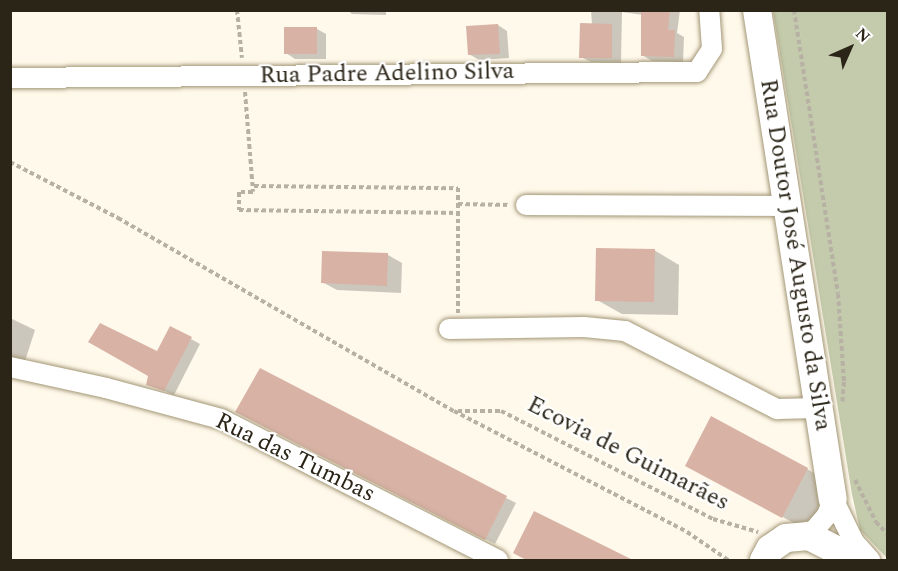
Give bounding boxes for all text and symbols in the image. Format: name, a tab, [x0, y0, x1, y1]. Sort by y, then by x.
north arrow	[820, 18, 880, 78]
text: N	[850, 22, 876, 48]
street label: Rua Padre Adelino Silva	[259, 57, 515, 91]
street label: Rua Doutor José Augusto da Silva	[753, 77, 837, 433]
street label: Ecovia de Guimarães	[522, 391, 734, 517]
street label: Rua das Tumbas	[210, 407, 380, 509]

